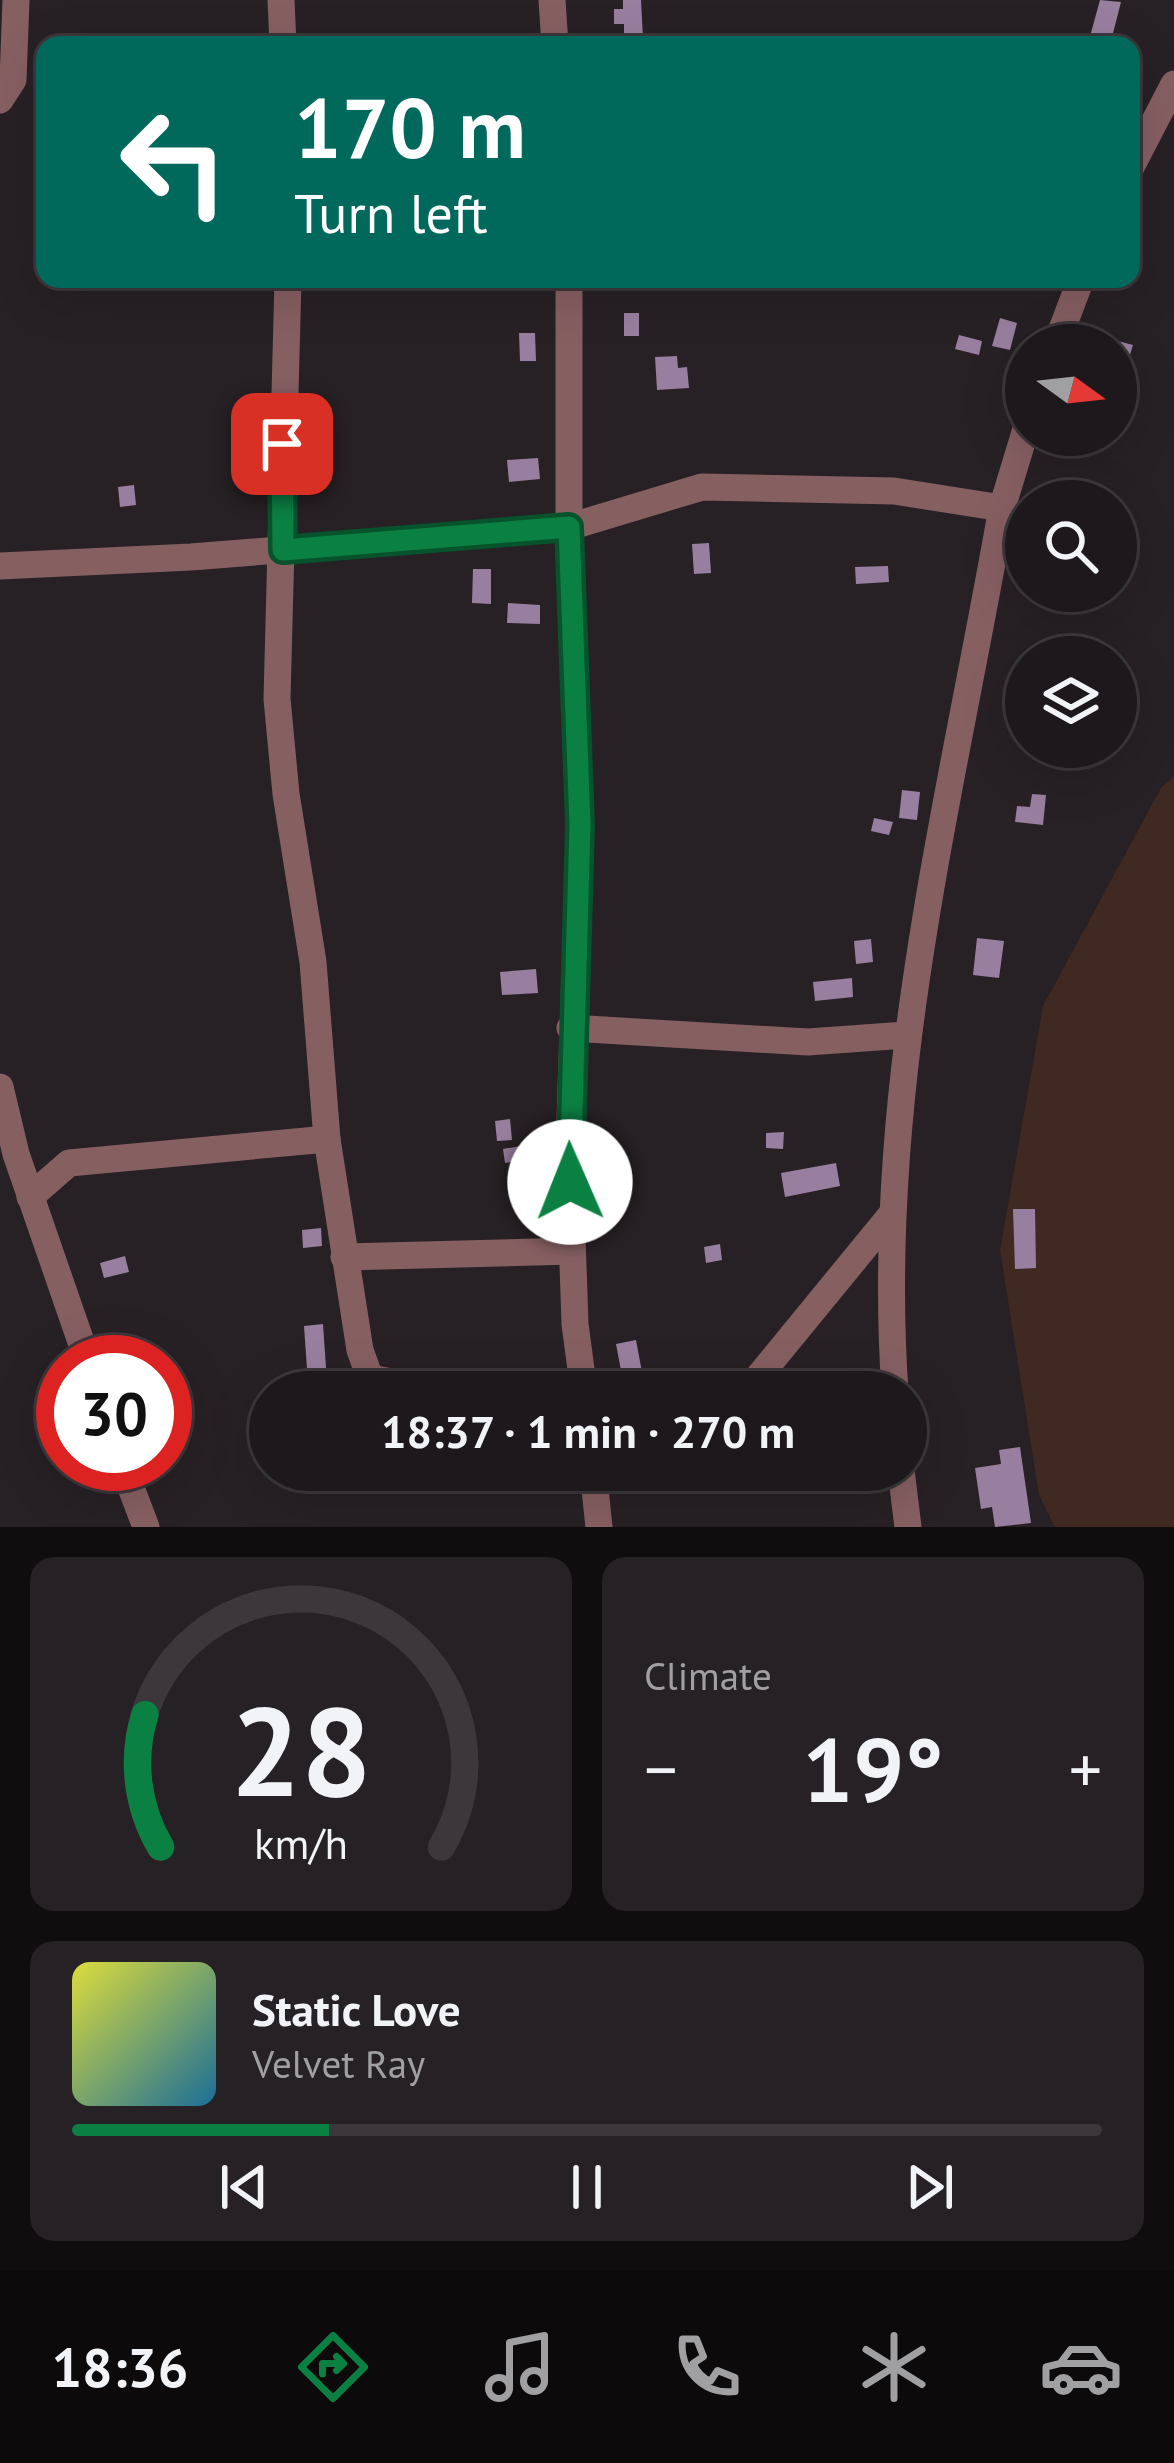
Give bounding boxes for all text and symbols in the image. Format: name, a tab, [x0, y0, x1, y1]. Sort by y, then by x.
text: 170 m	[294, 72, 526, 181]
icon: left	[96, 84, 252, 240]
text: Turn left	[294, 178, 488, 248]
north arrow	[1005, 324, 1137, 456]
map controls	[1005, 324, 1137, 768]
pin	[231, 393, 333, 495]
icon: arrive	[249, 411, 315, 477]
button: search	[1005, 480, 1137, 612]
button: layers	[1005, 636, 1137, 768]
position arrow	[507, 1119, 633, 1245]
speed limit sign: 30	[36, 1335, 192, 1491]
text: 18:37 · 1 min · 270 m	[381, 1402, 795, 1460]
text: Climate	[644, 1650, 772, 1701]
text: 28	[230, 1669, 372, 1830]
text: 19°	[802, 1710, 944, 1827]
text: −	[644, 1726, 677, 1811]
text: +	[1069, 1726, 1102, 1811]
text: km/h	[254, 1815, 348, 1871]
text: Static Love	[252, 1980, 461, 2038]
text: Velvet Ray	[252, 2038, 425, 2089]
icon: previous	[211, 2154, 277, 2220]
icon: pause	[554, 2154, 620, 2220]
icon: next	[897, 2154, 963, 2220]
icon: directions	[291, 2325, 375, 2409]
icon: music	[478, 2325, 562, 2409]
icon: phone	[665, 2325, 749, 2409]
icon: climate	[852, 2325, 936, 2409]
icon: car	[1039, 2325, 1123, 2409]
text: 18:36	[51, 2332, 188, 2402]

